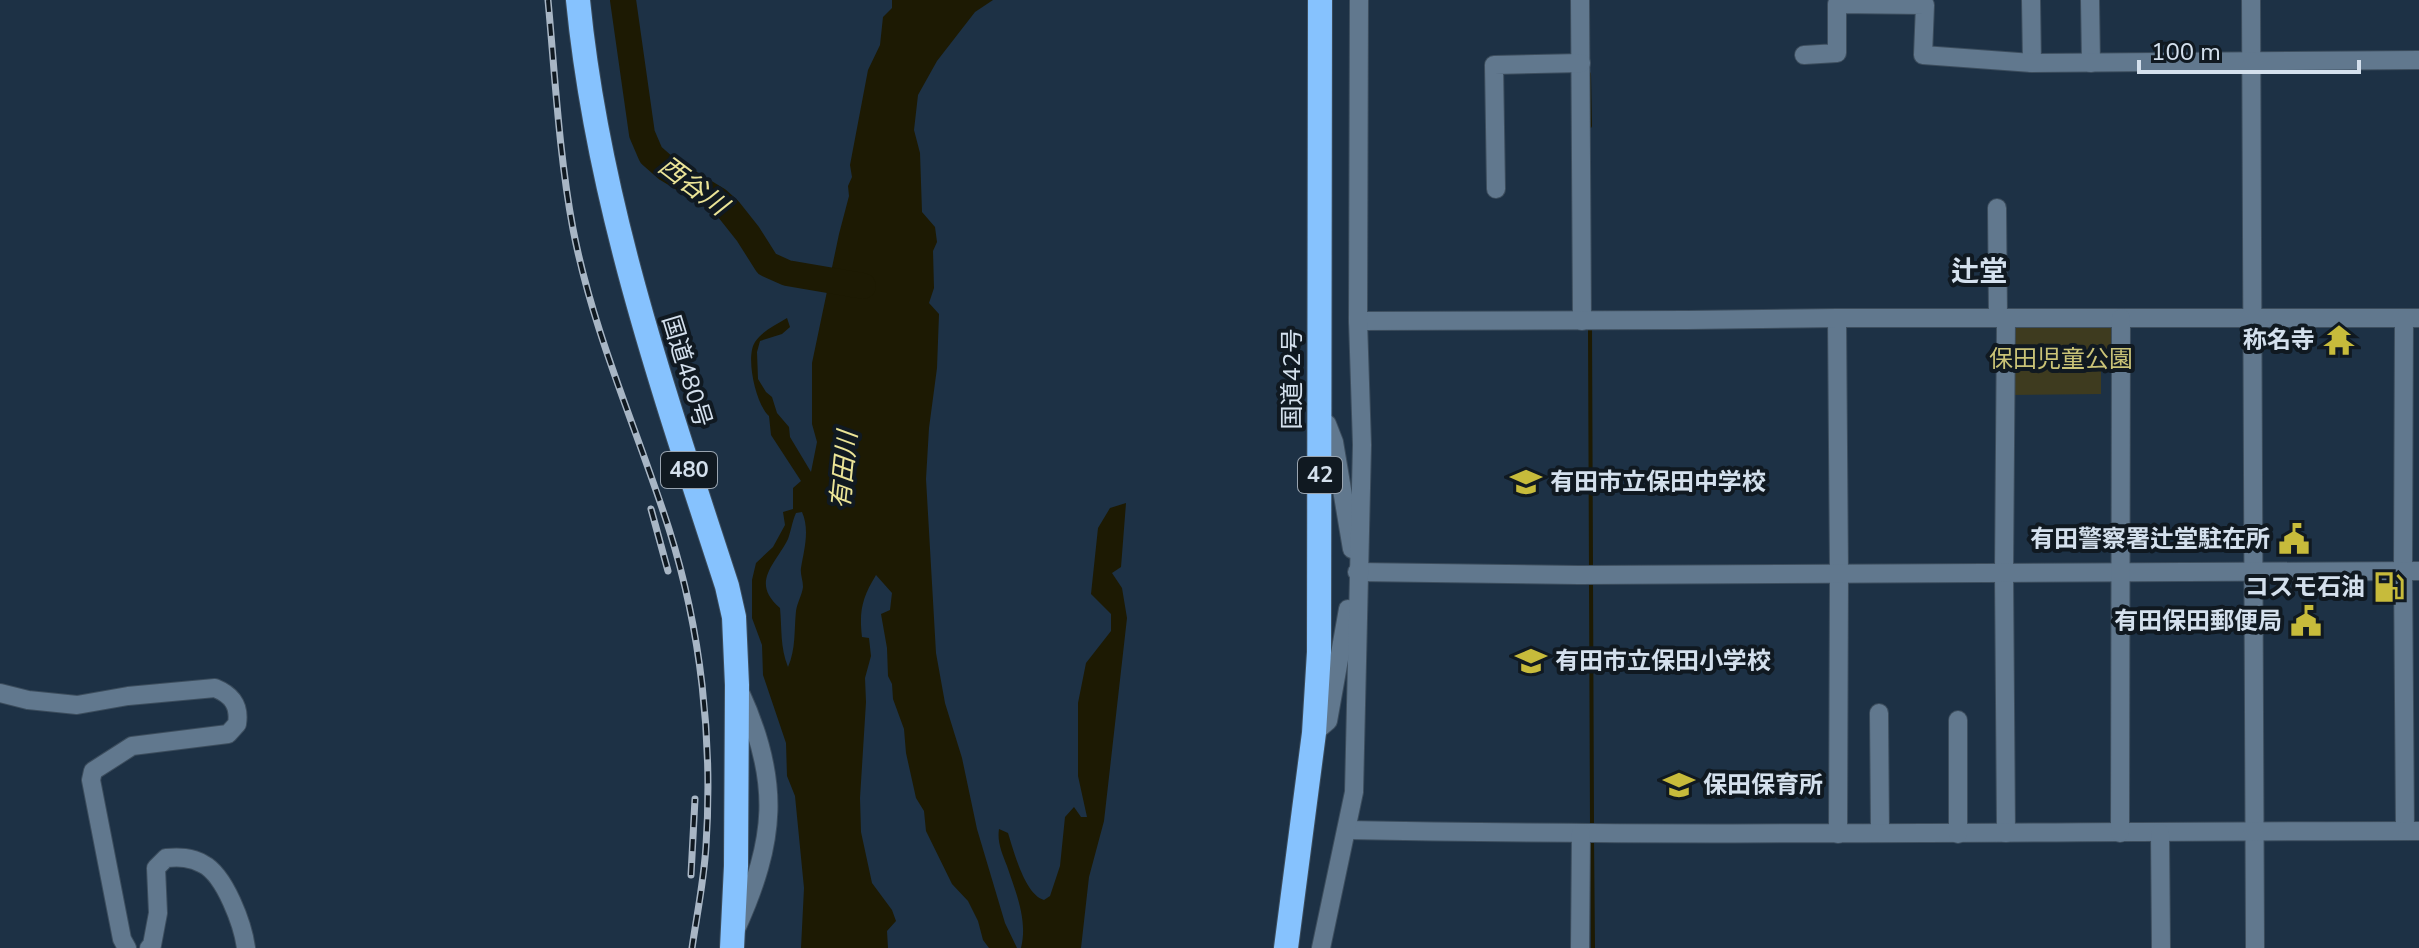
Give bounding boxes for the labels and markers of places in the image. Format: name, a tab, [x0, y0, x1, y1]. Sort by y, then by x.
temple icon: 称名寺	[2322, 323, 2356, 357]
place label: 称名寺	[2243, 324, 2315, 356]
school or university icon: 有田市立保田中学校	[1509, 465, 1543, 499]
place label: 有田市立保田中学校	[1550, 466, 1766, 498]
public building icon: 有田警察署辻堂駐在所	[2277, 522, 2311, 556]
place label: 有田警察署辻堂駐在所	[2030, 523, 2270, 555]
fuel station icon: コスモ石油	[2372, 570, 2406, 604]
place label: コスモ石油	[2245, 571, 2365, 603]
public building icon: 有田保田郵便局	[2289, 604, 2323, 638]
place label: 有田保田郵便局	[2114, 605, 2282, 637]
school or university icon: 有田市立保田小学校	[1514, 644, 1548, 678]
place label: 有田市立保田小学校	[1555, 645, 1771, 677]
school or university icon: 保田保育所	[1662, 768, 1696, 802]
place label: 保田保育所	[1703, 769, 1823, 801]

